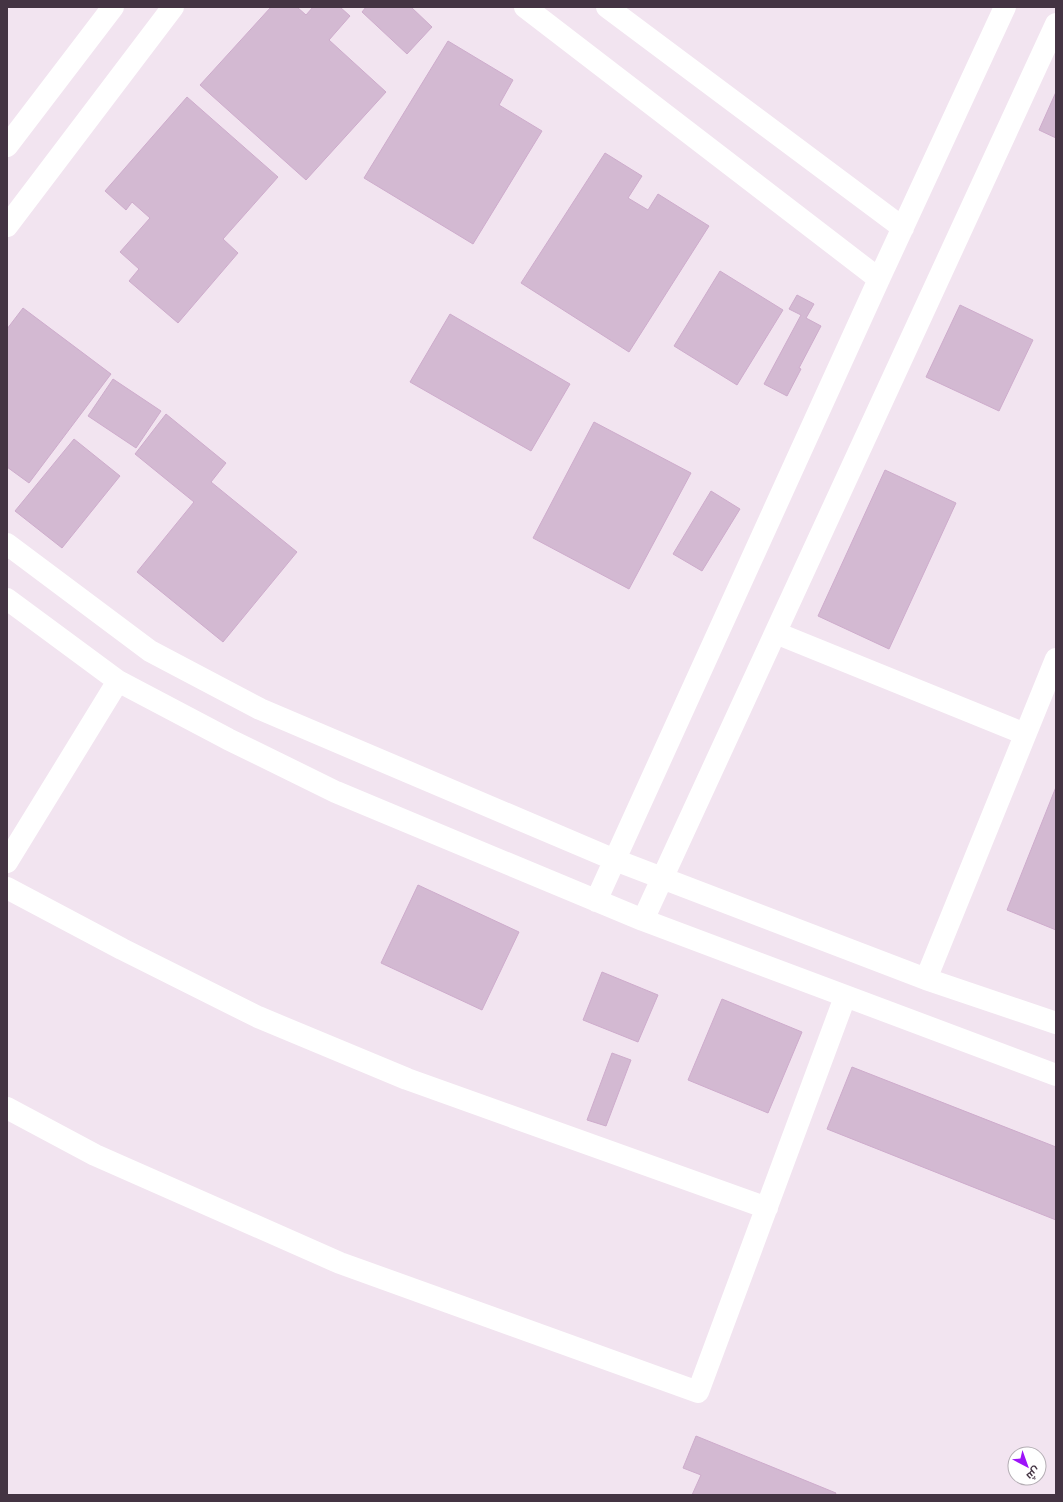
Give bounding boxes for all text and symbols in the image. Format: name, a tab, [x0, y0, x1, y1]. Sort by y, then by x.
north arrow	[1007, 1446, 1047, 1486]
text: ش	[1024, 1464, 1043, 1483]

